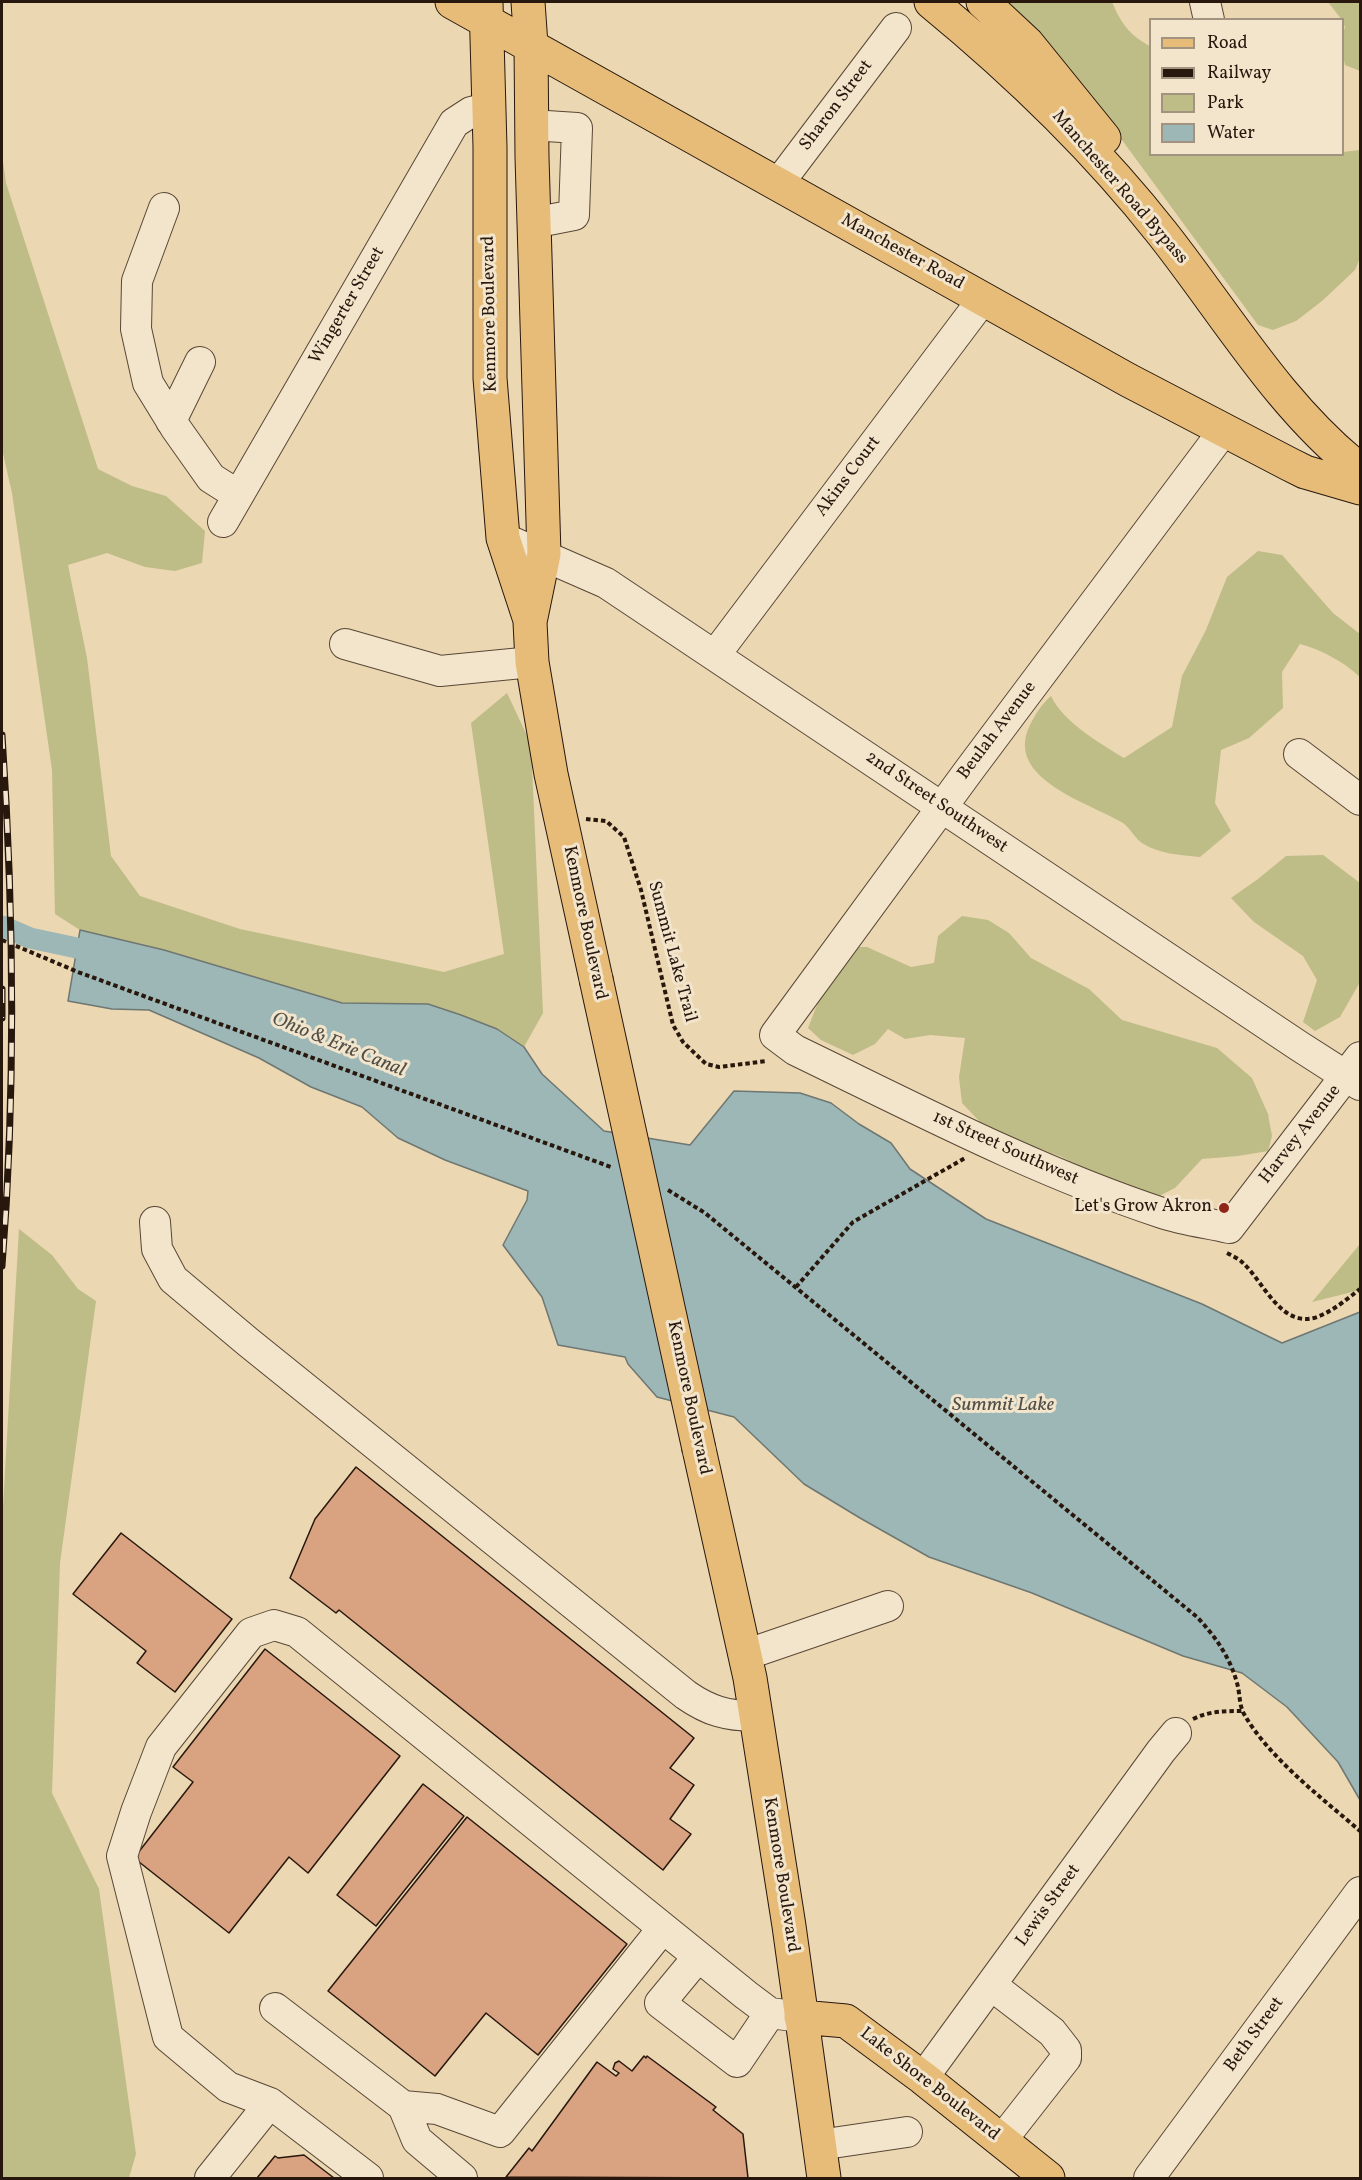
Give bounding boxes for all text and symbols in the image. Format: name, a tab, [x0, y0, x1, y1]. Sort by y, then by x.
legend	[1149, 18, 1344, 156]
text: Road	[1207, 31, 1248, 56]
street label: Sharon Street	[796, 56, 878, 156]
text: Railway	[1207, 61, 1271, 86]
text: Park	[1207, 91, 1244, 116]
street label: Manchester Road Bypass	[1046, 107, 1192, 269]
text: Water	[1207, 121, 1255, 146]
street label: Manchester Road	[837, 210, 967, 296]
street label: Kenmore Boulevard	[479, 235, 503, 393]
street label: Wingerter Street	[306, 243, 390, 369]
street label: Akins Court	[812, 432, 886, 522]
street label: Beulah Avenue	[954, 678, 1042, 784]
street label: 2nd Street Southwest	[861, 747, 1011, 859]
street label: Kenmore Boulevard	[557, 844, 611, 1002]
street label: Summit Lake Trail	[642, 879, 700, 1025]
water label: Ohio & Erie Canal	[268, 1008, 408, 1084]
street label: Harvey Avenue	[1256, 1081, 1346, 1189]
street label: 1st Street Southwest	[929, 1107, 1081, 1191]
place label: Let's Grow Akron	[1074, 1197, 1212, 1219]
marker: Let's Grow Akron	[1217, 1201, 1231, 1215]
street label: Kenmore Boulevard	[661, 1319, 715, 1477]
water label: Summit Lake	[952, 1394, 1054, 1418]
street label: Kenmore Boulevard	[757, 1796, 803, 1954]
street label: Lewis Street	[1012, 1861, 1086, 1951]
street label: Beth Street	[1221, 1993, 1289, 2077]
street label: Lake Shore Boulevard	[855, 2024, 1003, 2146]

